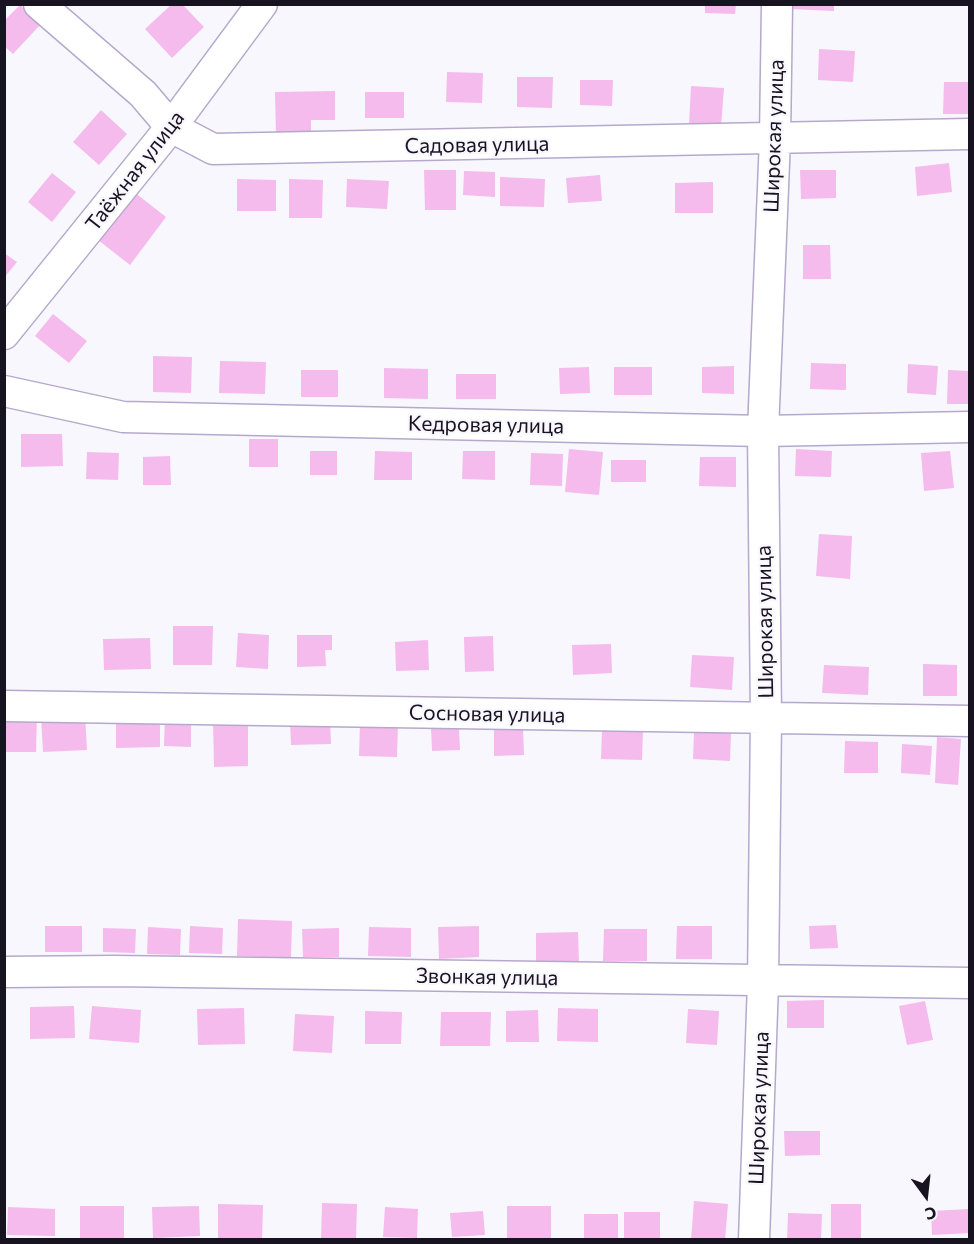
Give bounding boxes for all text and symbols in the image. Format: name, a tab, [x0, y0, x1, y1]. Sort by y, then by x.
street label: Широкая улица	[759, 59, 789, 213]
street label: Таёжная улица	[80, 106, 190, 236]
street label: Садовая улица	[404, 131, 550, 159]
street label: Кедровая улица	[408, 411, 564, 439]
street label: Широкая улица	[751, 545, 779, 699]
street label: Сосновая улица	[409, 700, 565, 728]
street label: Звонкая улица	[416, 963, 558, 991]
street label: Широкая улица	[744, 1031, 774, 1185]
north arrow	[896, 1166, 956, 1226]
text: С	[923, 1203, 939, 1224]

